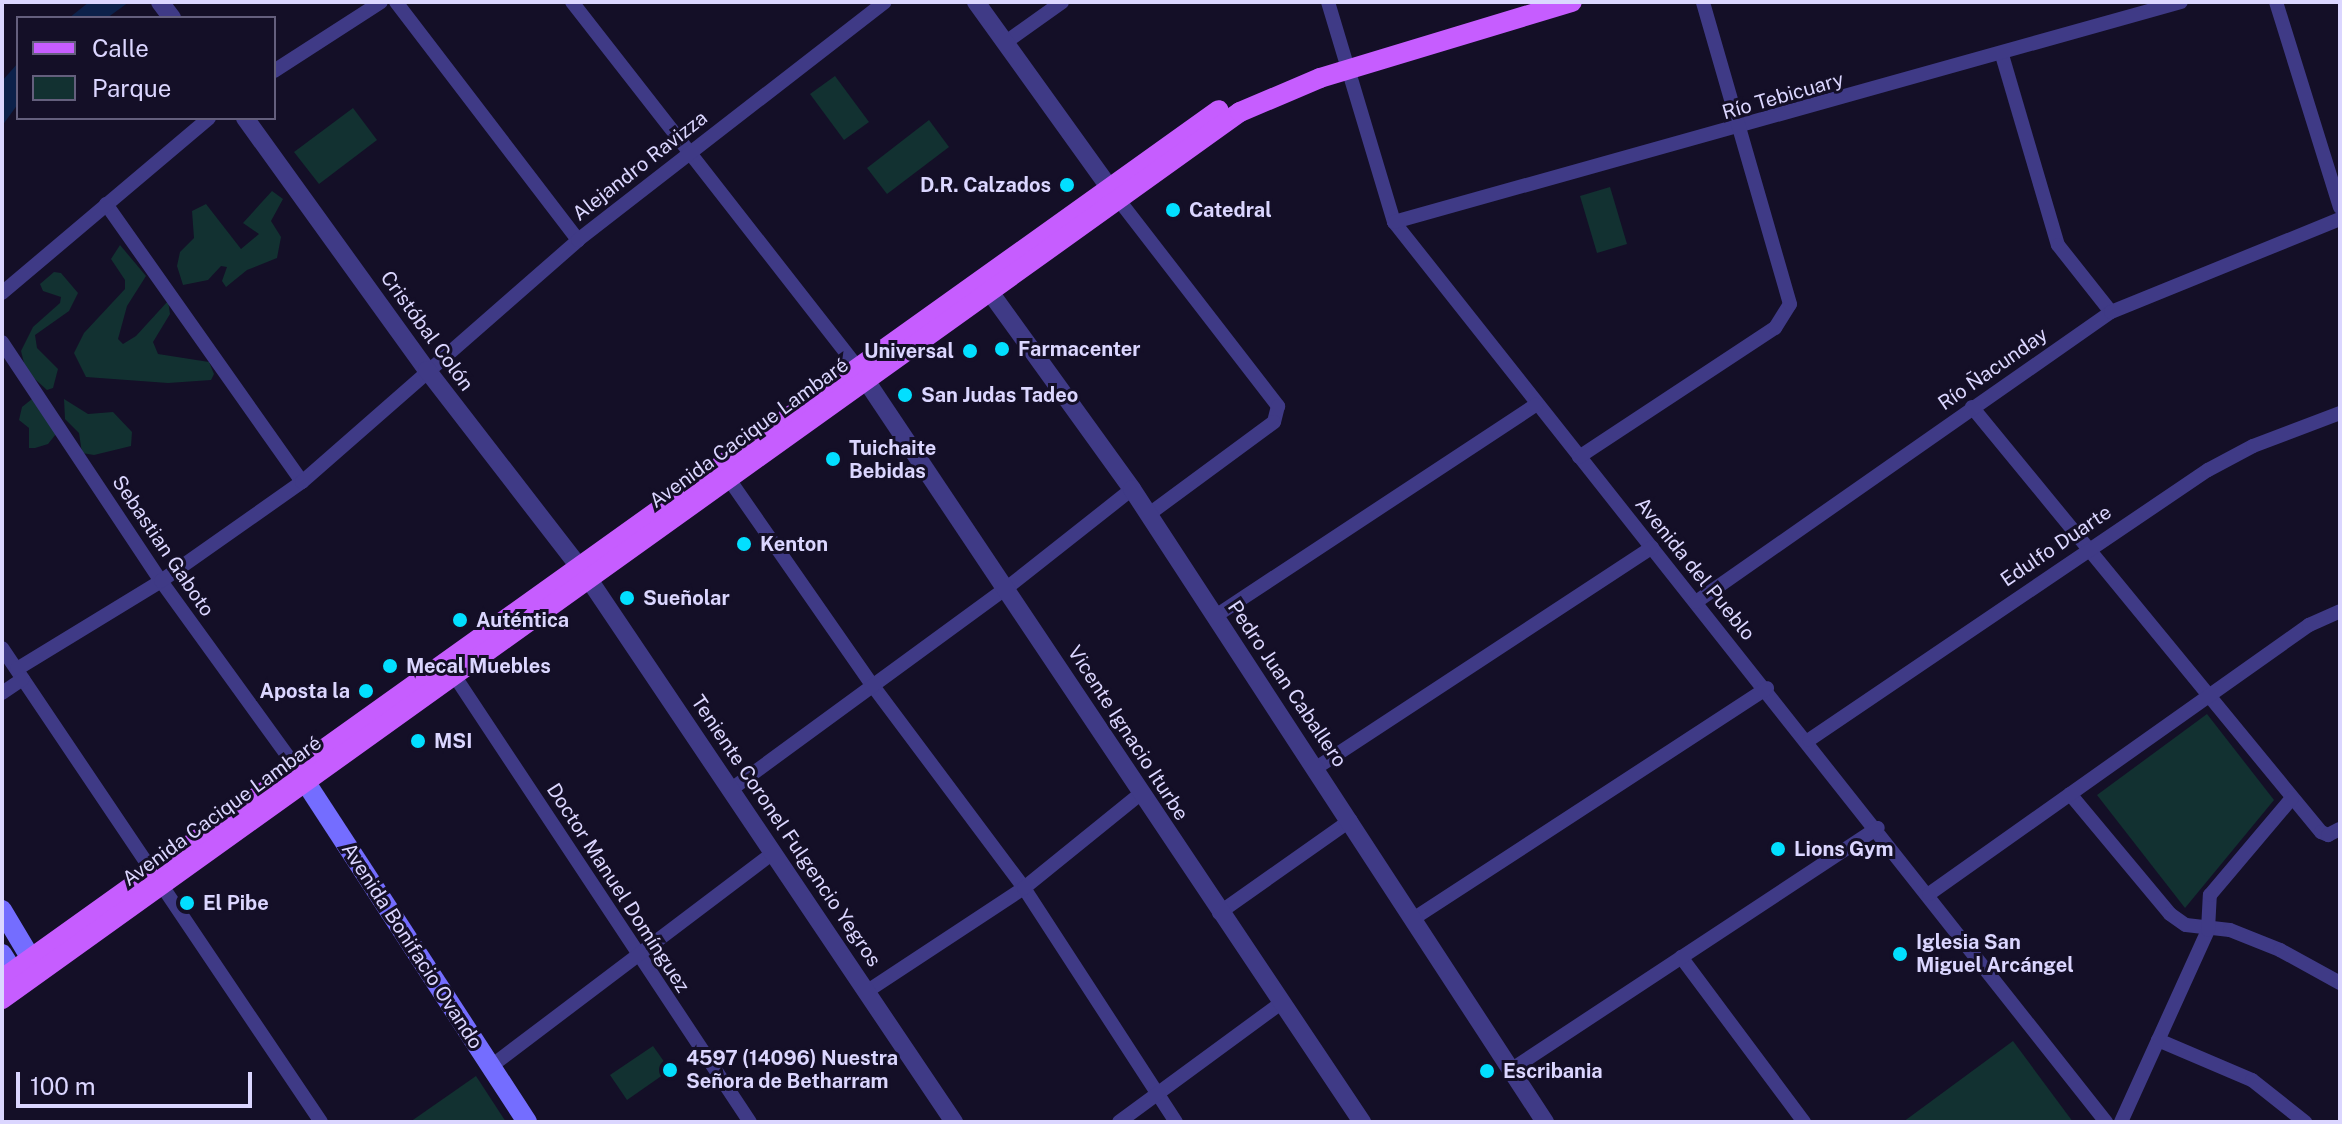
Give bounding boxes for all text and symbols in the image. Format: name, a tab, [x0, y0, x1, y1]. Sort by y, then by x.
legend	[16, 16, 276, 120]
text: Calle	[92, 34, 149, 62]
street label: Río Tebicuary	[1719, 67, 1847, 125]
text: Parque	[92, 74, 171, 102]
street label: Alejandro Ravizza	[568, 106, 712, 226]
place label: D.R. Calzados	[920, 173, 1051, 197]
marker: D.R. Calzados	[1058, 176, 1076, 194]
place label: Catedral	[1189, 198, 1272, 222]
marker: Catedral	[1164, 201, 1182, 219]
street label: Cristóbal Colón	[375, 266, 479, 396]
street label: Río Ñacunday	[1934, 322, 2052, 416]
place label: Farmacenter	[1018, 337, 1141, 361]
place label: Universal	[864, 339, 954, 363]
marker: Farmacenter	[993, 340, 1011, 358]
marker: Universal	[961, 342, 979, 360]
street label: Avenida Cacique Lambaré	[645, 353, 853, 513]
place label: San Judas Tadeo	[921, 383, 1078, 407]
marker: San Judas Tadeo	[896, 386, 914, 404]
place label: Tuichaite Bebidas	[849, 436, 936, 483]
marker: Tuichaite Bebidas	[824, 450, 842, 468]
street label: Sebastian Gaboto	[107, 471, 219, 621]
street label: Avenida del Pueblo	[1630, 493, 1760, 645]
street label: Edulfo Duarte	[1996, 500, 2116, 592]
place label: Kenton	[760, 532, 828, 556]
marker: Kenton	[735, 535, 753, 553]
place label: Sueñolar	[643, 586, 730, 610]
marker: Sueñolar	[618, 589, 636, 607]
street label: Pedro Juan Caballero	[1222, 596, 1352, 772]
place label: Auténtica	[476, 608, 569, 632]
marker: Auténtica	[451, 611, 469, 629]
street label: Vicente Ignacio Iturbe	[1062, 641, 1194, 825]
place label: Mecal Muebles	[406, 654, 551, 678]
marker: Mecal Muebles	[381, 657, 399, 675]
place label: Aposta la	[259, 679, 350, 703]
marker: Aposta la	[357, 682, 375, 700]
street label: Teniente Coronel Fulgencio Yegros	[686, 691, 886, 971]
place label: MSI	[434, 729, 472, 753]
street label: Avenida Cacique Lambaré	[118, 731, 326, 891]
marker: MSI	[409, 732, 427, 750]
street label: Doctor Manuel Domínguez	[541, 779, 695, 997]
place label: Lions Gym	[1794, 837, 1894, 861]
street label: Avenida Bonifacio Ovando	[336, 838, 488, 1054]
marker: Lions Gym	[1769, 840, 1787, 858]
place label: El Pibe	[203, 891, 269, 915]
marker: El Pibe	[178, 894, 196, 912]
place label: Iglesia San Miguel Arcángel	[1916, 930, 2074, 977]
marker: Iglesia San Miguel Arcángel	[1891, 945, 1909, 963]
place label: 4597 (14096) Nuestra Señora de Betharram	[686, 1046, 898, 1093]
scale bar	[20, 1056, 256, 1106]
place label: Escribania	[1503, 1059, 1603, 1083]
marker: 4597 (14096) Nuestra Señora de Betharram	[661, 1061, 679, 1079]
marker: Escribania	[1478, 1062, 1496, 1080]
text: 100 m	[30, 1072, 96, 1100]

